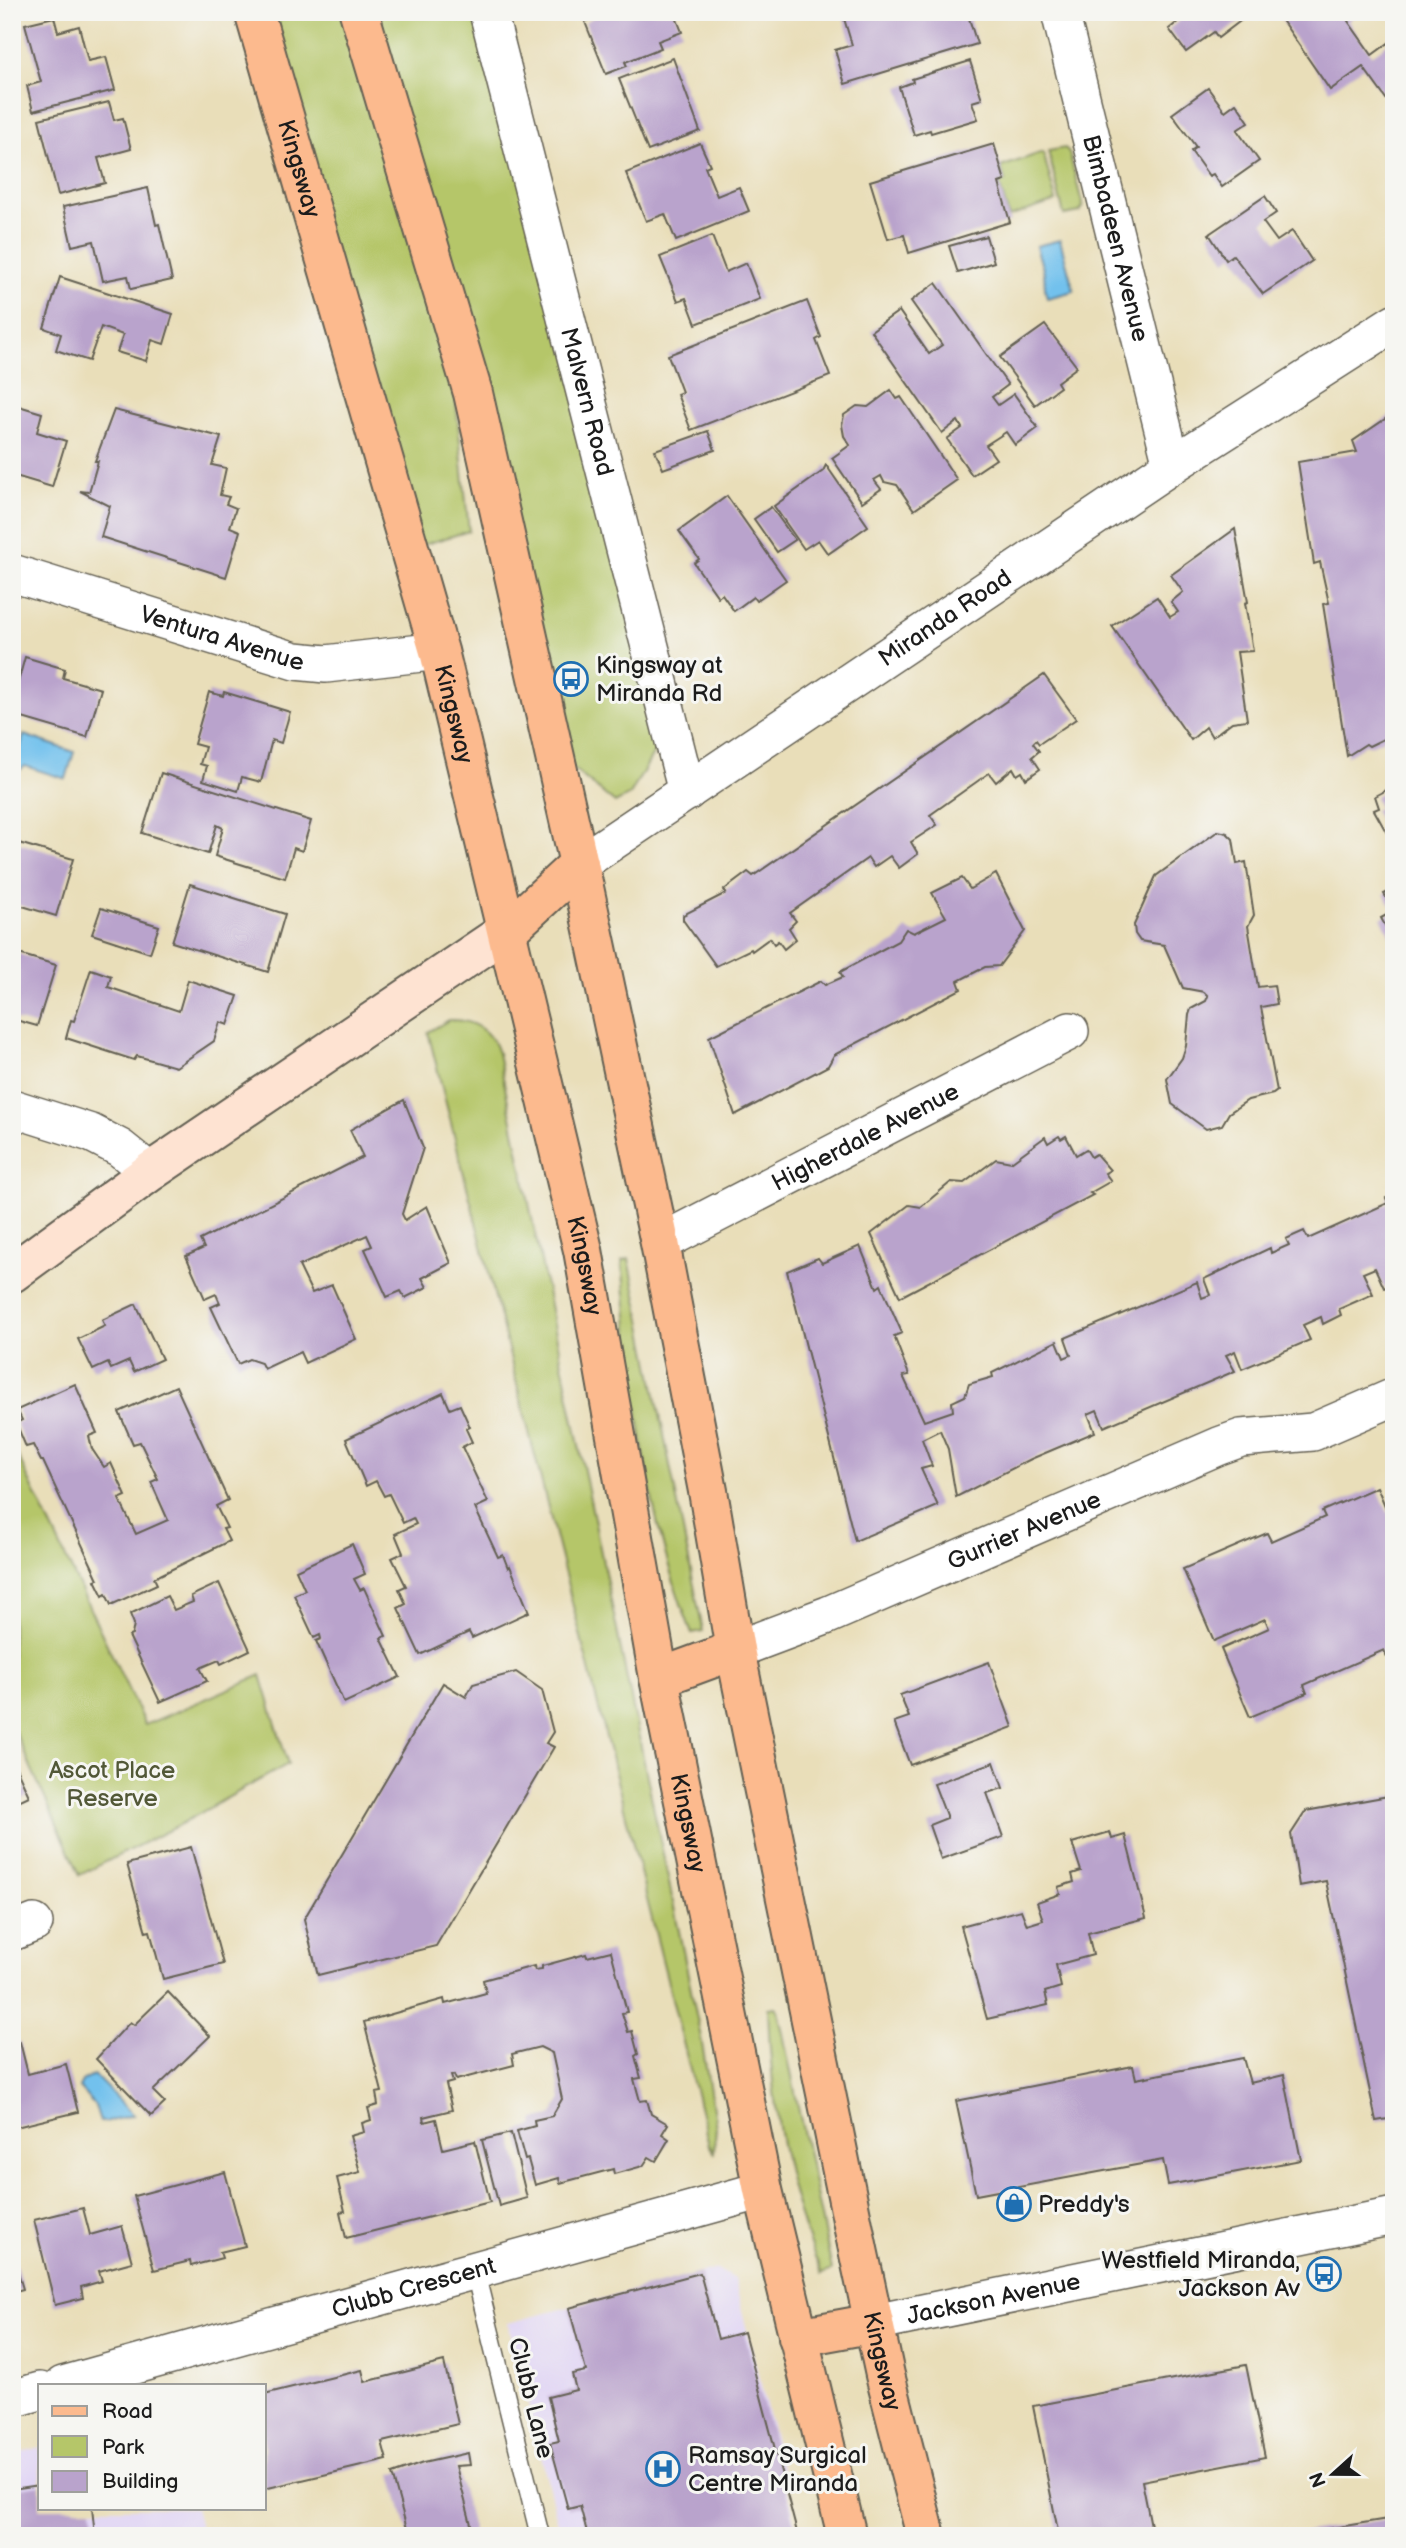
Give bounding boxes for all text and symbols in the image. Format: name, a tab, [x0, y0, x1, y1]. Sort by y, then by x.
street label: Kingsway	[271, 116, 327, 221]
street label: Bimbadeen Avenue	[1076, 132, 1155, 345]
street label: Malvern Road	[555, 324, 620, 479]
street label: Miranda Road	[873, 563, 1017, 673]
street label: Ventura Avenue	[137, 599, 305, 676]
place label: Kingsway at Miranda Rd	[596, 651, 723, 708]
bus stop icon: Kingsway at Miranda Rd	[552, 660, 590, 698]
street label: Kingsway	[428, 662, 480, 766]
street label: Higherdale Avenue	[767, 1077, 964, 1197]
street label: Kingsway	[561, 1213, 609, 1318]
street label: Gurrier Avenue	[943, 1484, 1105, 1576]
park label: Ascot Place Reserve	[49, 1756, 175, 1813]
street label: Kingsway	[664, 1771, 713, 1875]
shop icon: Preddy's	[995, 2185, 1033, 2223]
place label: Preddy's	[1038, 2190, 1130, 2219]
place label: Westfield Miranda, Jackson Av	[1101, 2246, 1300, 2303]
street label: Clubb Crescent	[329, 2251, 499, 2324]
bus stop icon: Westfield Miranda, Jackson Av	[1305, 2255, 1343, 2293]
street label: Jackson Avenue	[904, 2266, 1083, 2330]
street label: Kingsway	[857, 2309, 908, 2414]
street label: Clubb Lane	[502, 2334, 560, 2462]
legend	[38, 2384, 266, 2510]
text: Road	[102, 2399, 153, 2424]
text: Park	[102, 2435, 145, 2460]
north arrow	[1298, 2440, 1368, 2510]
place label: Ramsay Surgical Centre Miranda	[688, 2441, 867, 2498]
hospital icon: Ramsay Surgical Centre Miranda	[644, 2450, 682, 2488]
text: Building	[102, 2469, 178, 2494]
text: N	[1305, 2469, 1332, 2490]

